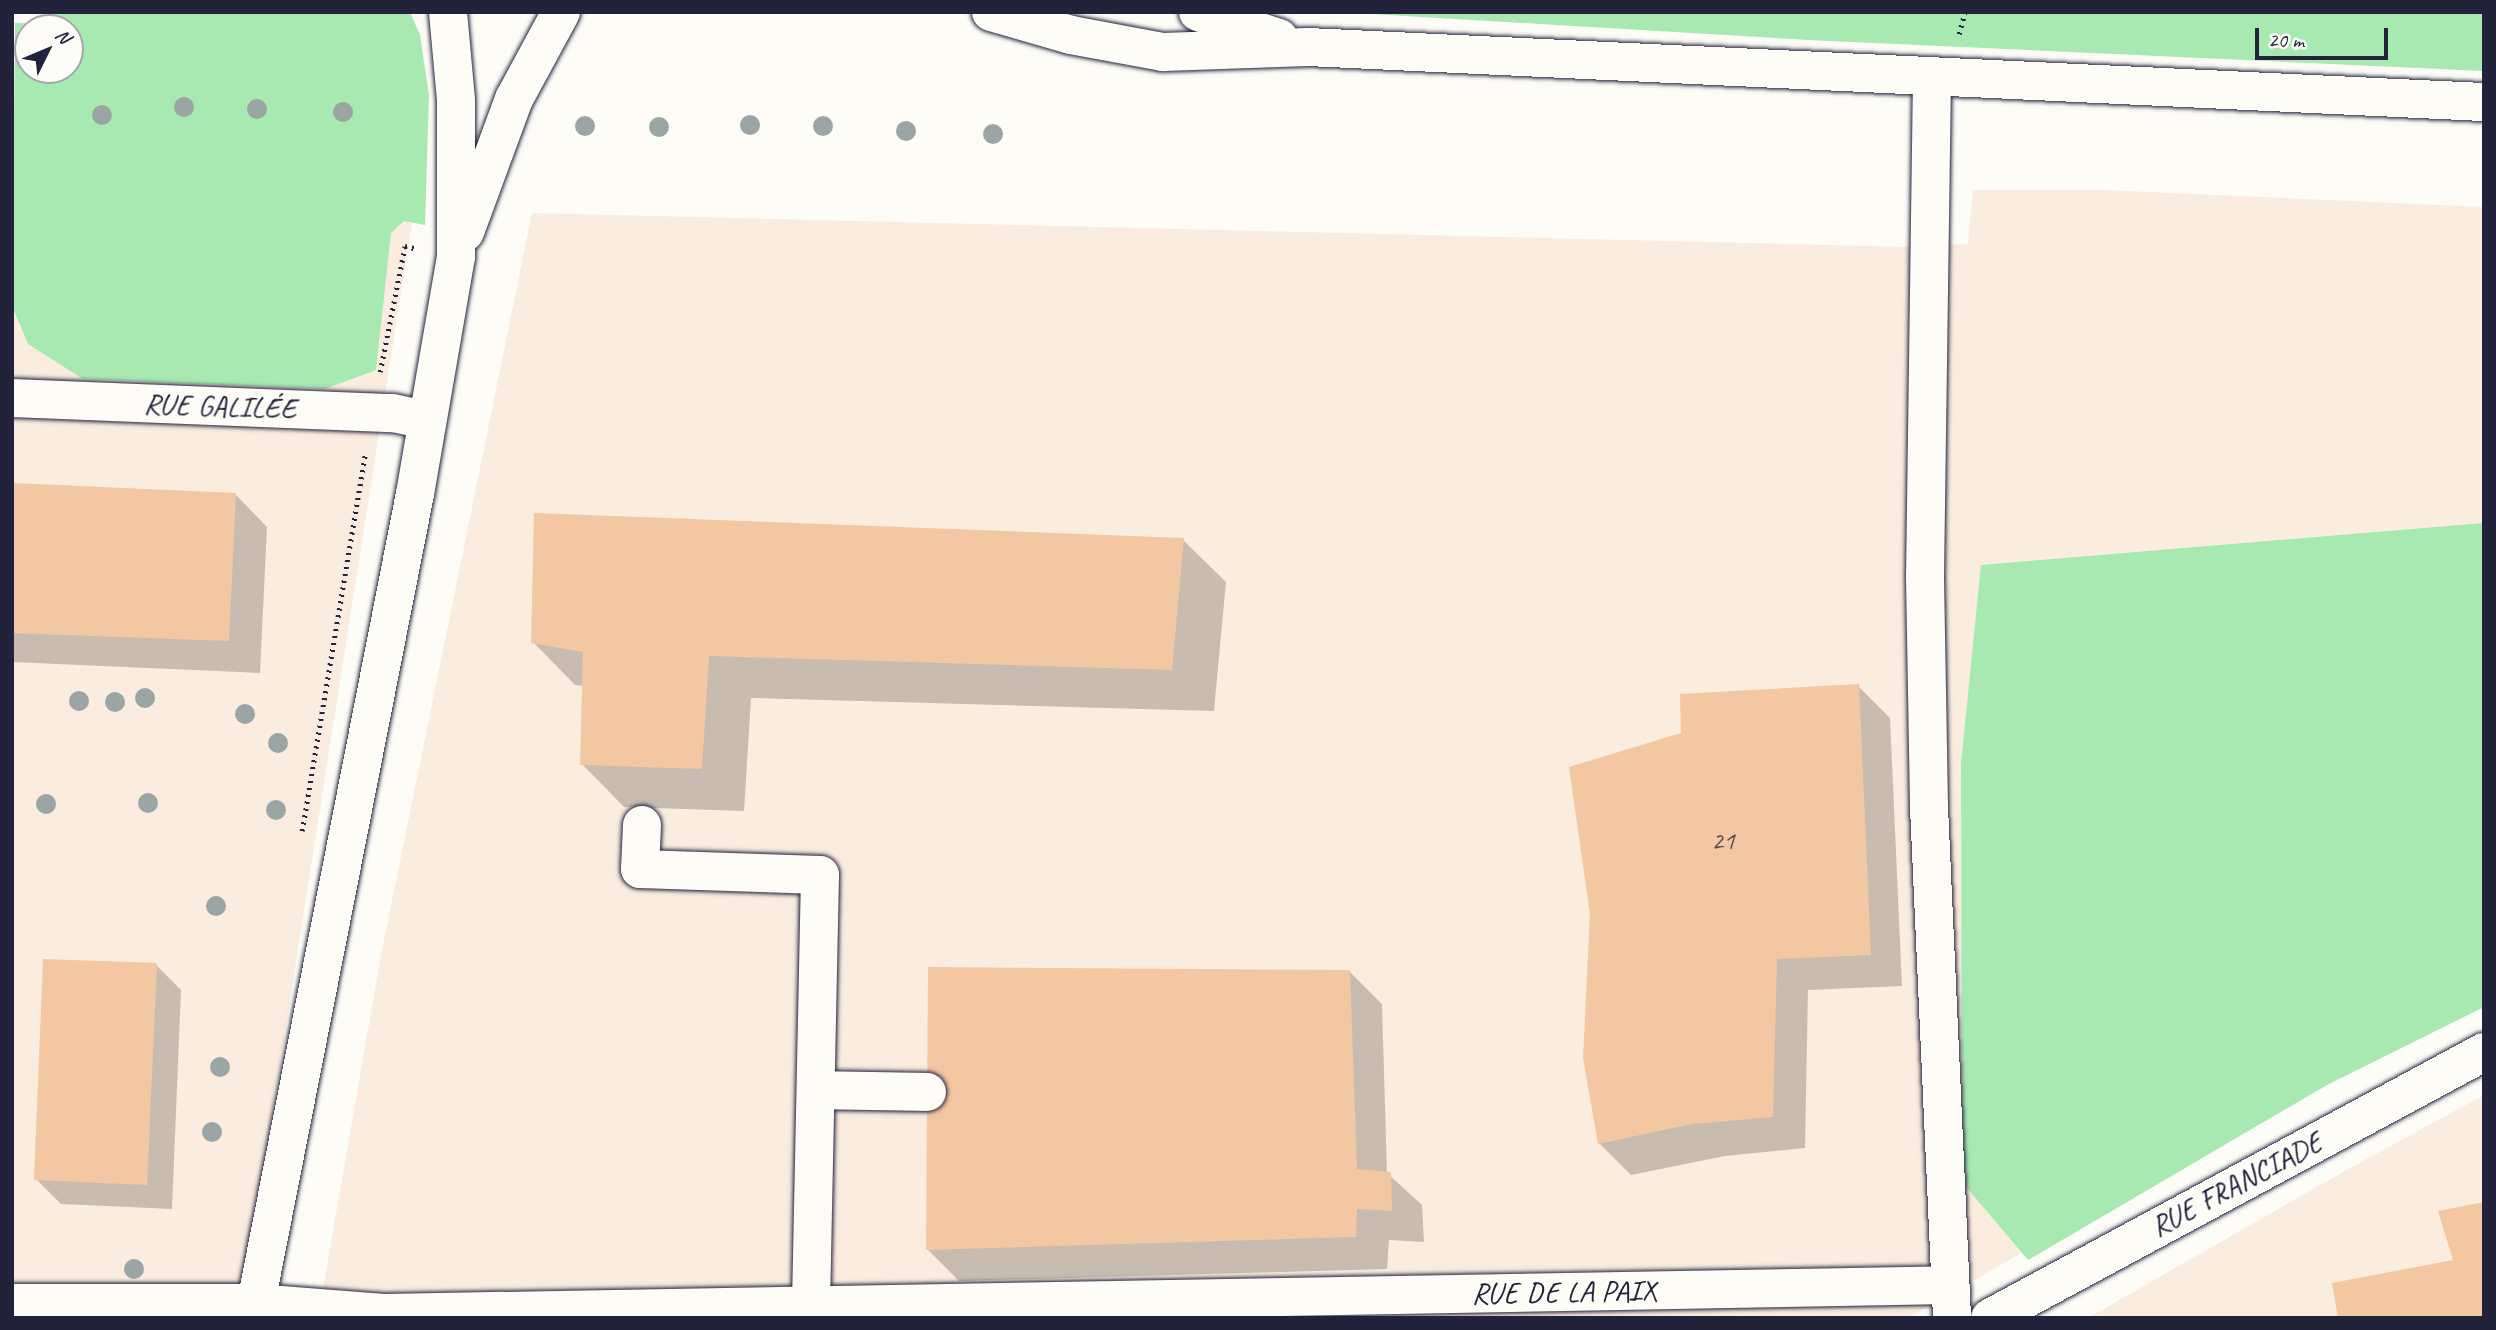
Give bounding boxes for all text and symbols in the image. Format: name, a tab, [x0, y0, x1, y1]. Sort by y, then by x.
north arrow	[14, 14, 84, 84]
scale bar	[2258, 14, 2391, 58]
text: N	[50, 24, 76, 49]
text: 20 m	[2268, 27, 2304, 53]
street label: RUE GALILÉE	[143, 385, 297, 427]
house number: 21	[1711, 825, 1735, 857]
street label: RUE FRANCIADE	[2145, 1124, 2327, 1244]
street label: RUE DE LA PAIX	[1471, 1272, 1657, 1312]

